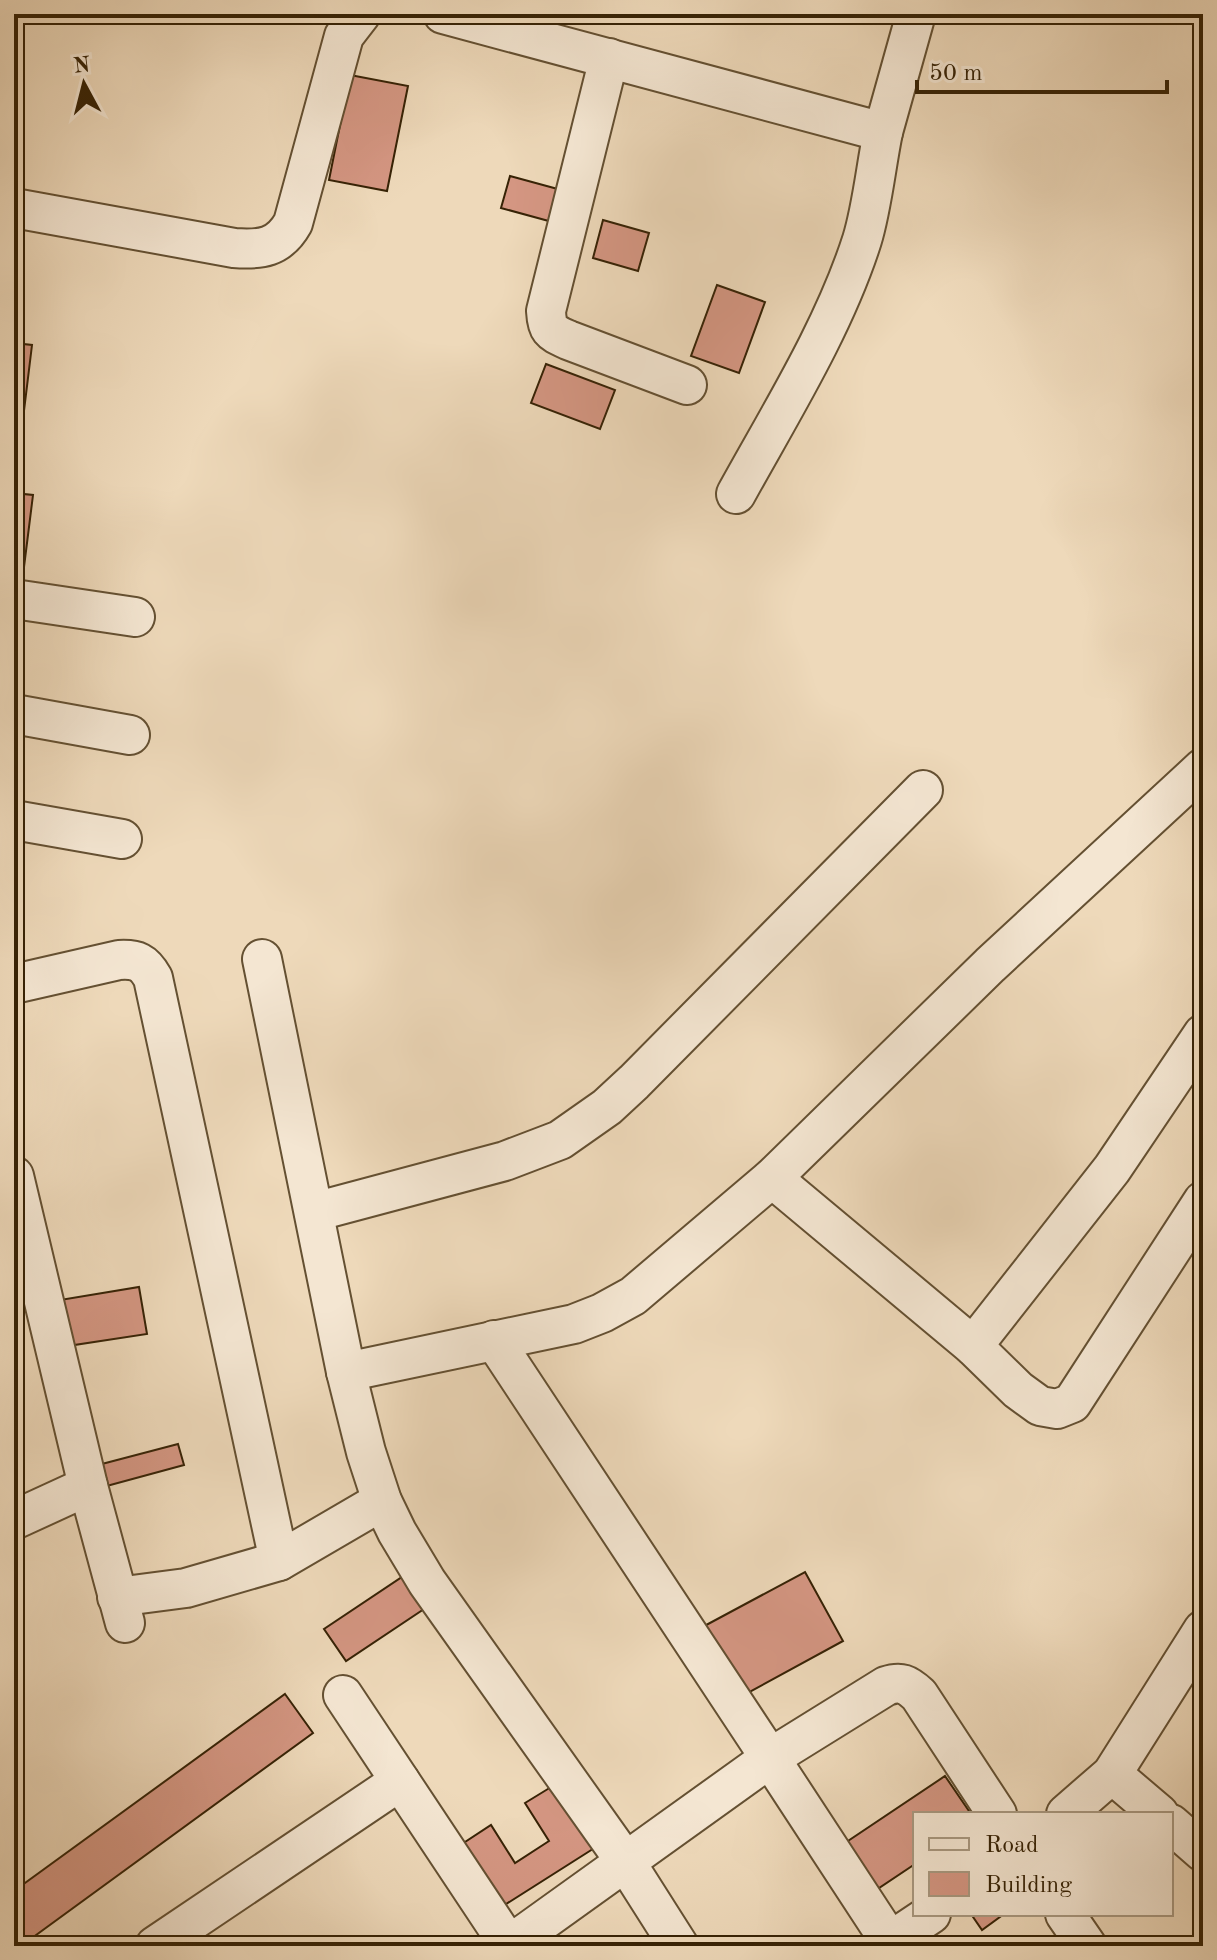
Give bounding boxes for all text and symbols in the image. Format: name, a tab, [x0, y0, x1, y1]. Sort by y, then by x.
north arrow	[44, 44, 124, 124]
scale bar	[917, 44, 1167, 94]
text: N	[72, 54, 92, 78]
text: 50 m	[929, 62, 983, 86]
legend	[913, 1812, 1173, 1916]
text: Road	[985, 1834, 1038, 1858]
text: Building	[985, 1874, 1072, 1898]

